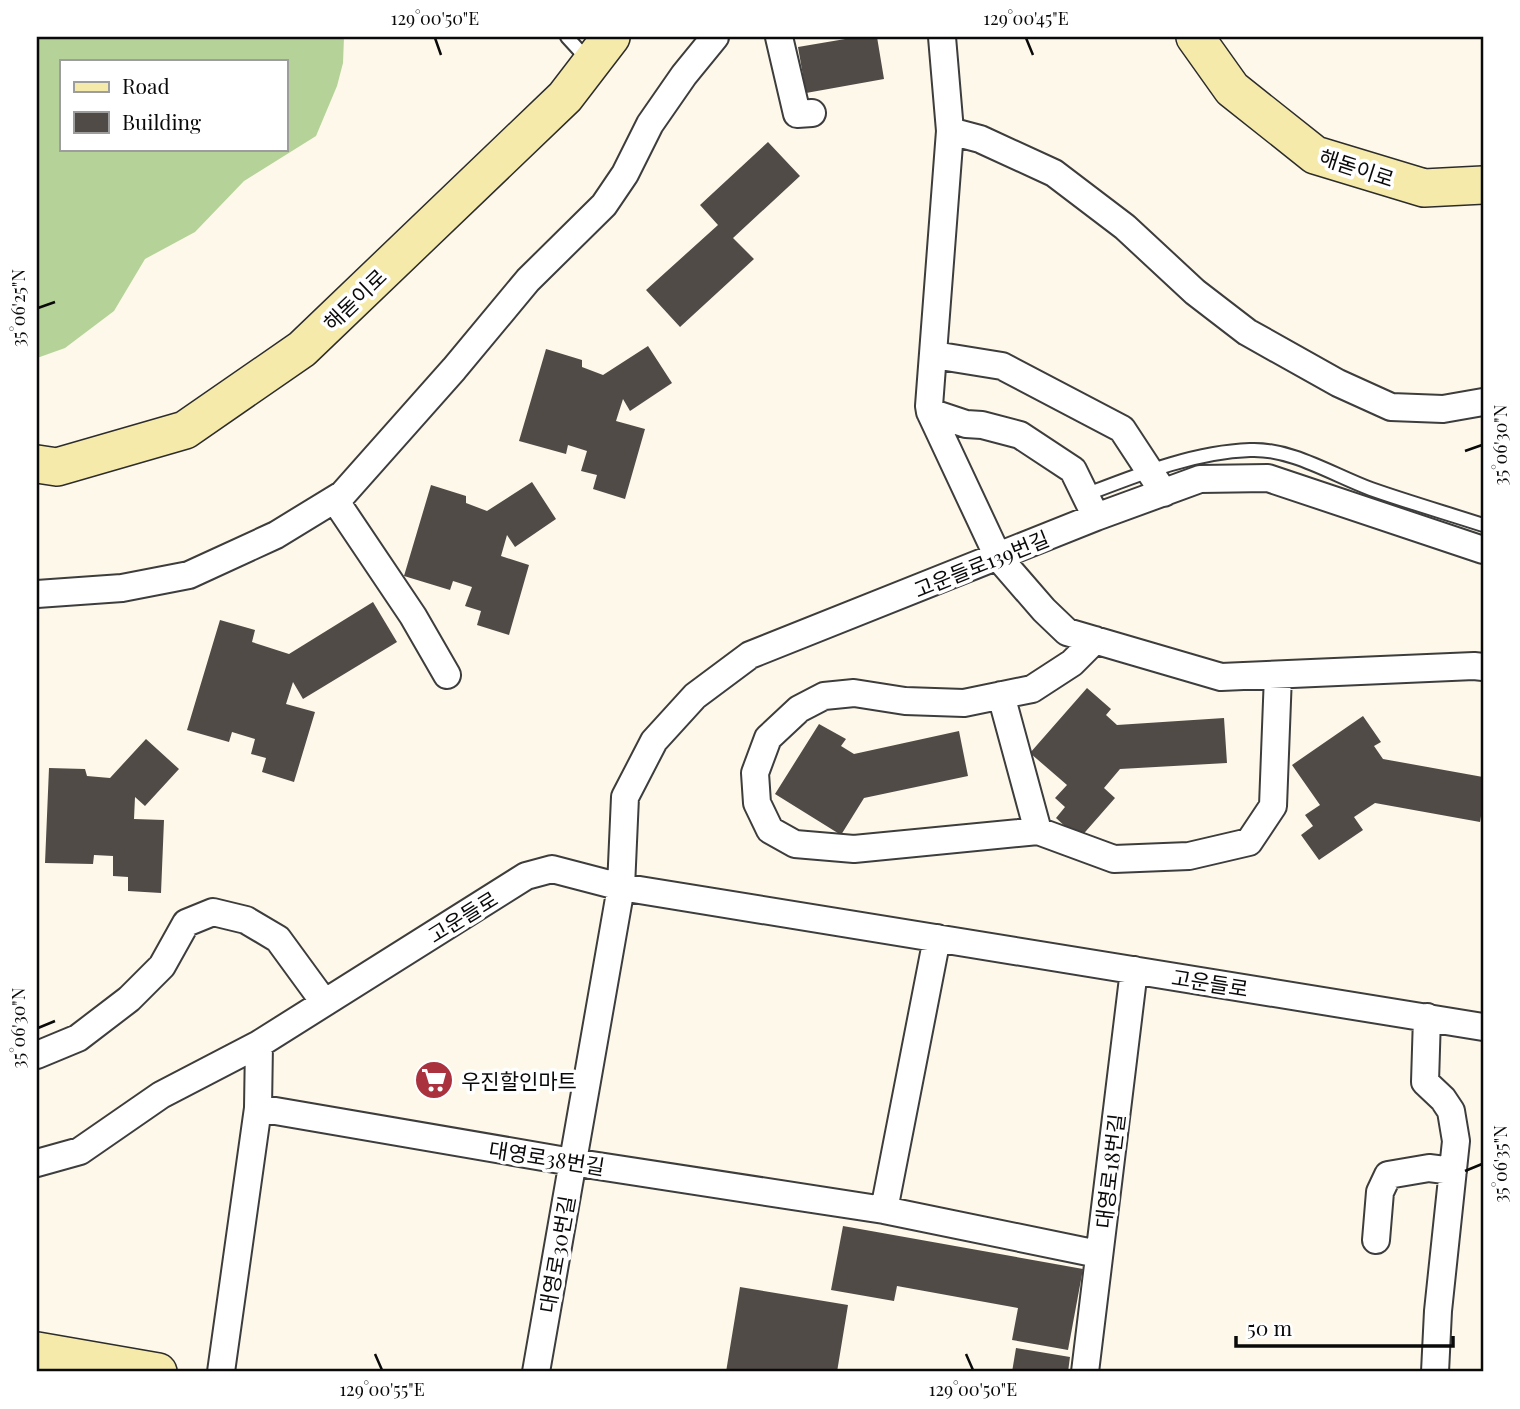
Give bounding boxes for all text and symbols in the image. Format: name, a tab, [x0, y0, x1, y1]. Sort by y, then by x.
text: 129°00'50"E	[391, 6, 479, 30]
text: 129°00'45"E	[983, 6, 1069, 30]
legend	[60, 60, 287, 150]
text: Road	[122, 71, 170, 99]
text: Building	[122, 107, 201, 135]
street label: 해돋이로	[1316, 142, 1398, 192]
street label: 해돋이로	[316, 262, 392, 336]
text: 35°06'25"N	[6, 269, 30, 347]
text: 35°06'30"N	[1488, 404, 1512, 485]
street label: 고운들로139번길	[909, 523, 1053, 603]
street label: 고운들로	[422, 884, 502, 948]
street label: 고운들로	[1170, 962, 1250, 1002]
text: 35°06'30"N	[6, 987, 30, 1068]
supermarket icon: 우진할인마트	[413, 1059, 455, 1101]
place label: 우진할인마트	[461, 1066, 577, 1094]
street label: 대영로18번길	[1088, 1112, 1130, 1230]
text: 35°06'35"N	[1488, 1125, 1512, 1203]
street label: 대영로38번길	[487, 1134, 607, 1180]
street label: 대영로30번길	[532, 1193, 580, 1315]
scale bar	[1236, 1304, 1454, 1348]
text: 50 m	[1247, 1313, 1293, 1341]
text: 129°00'55"E	[339, 1377, 425, 1401]
text: 129°00'50"E	[929, 1377, 1017, 1401]

